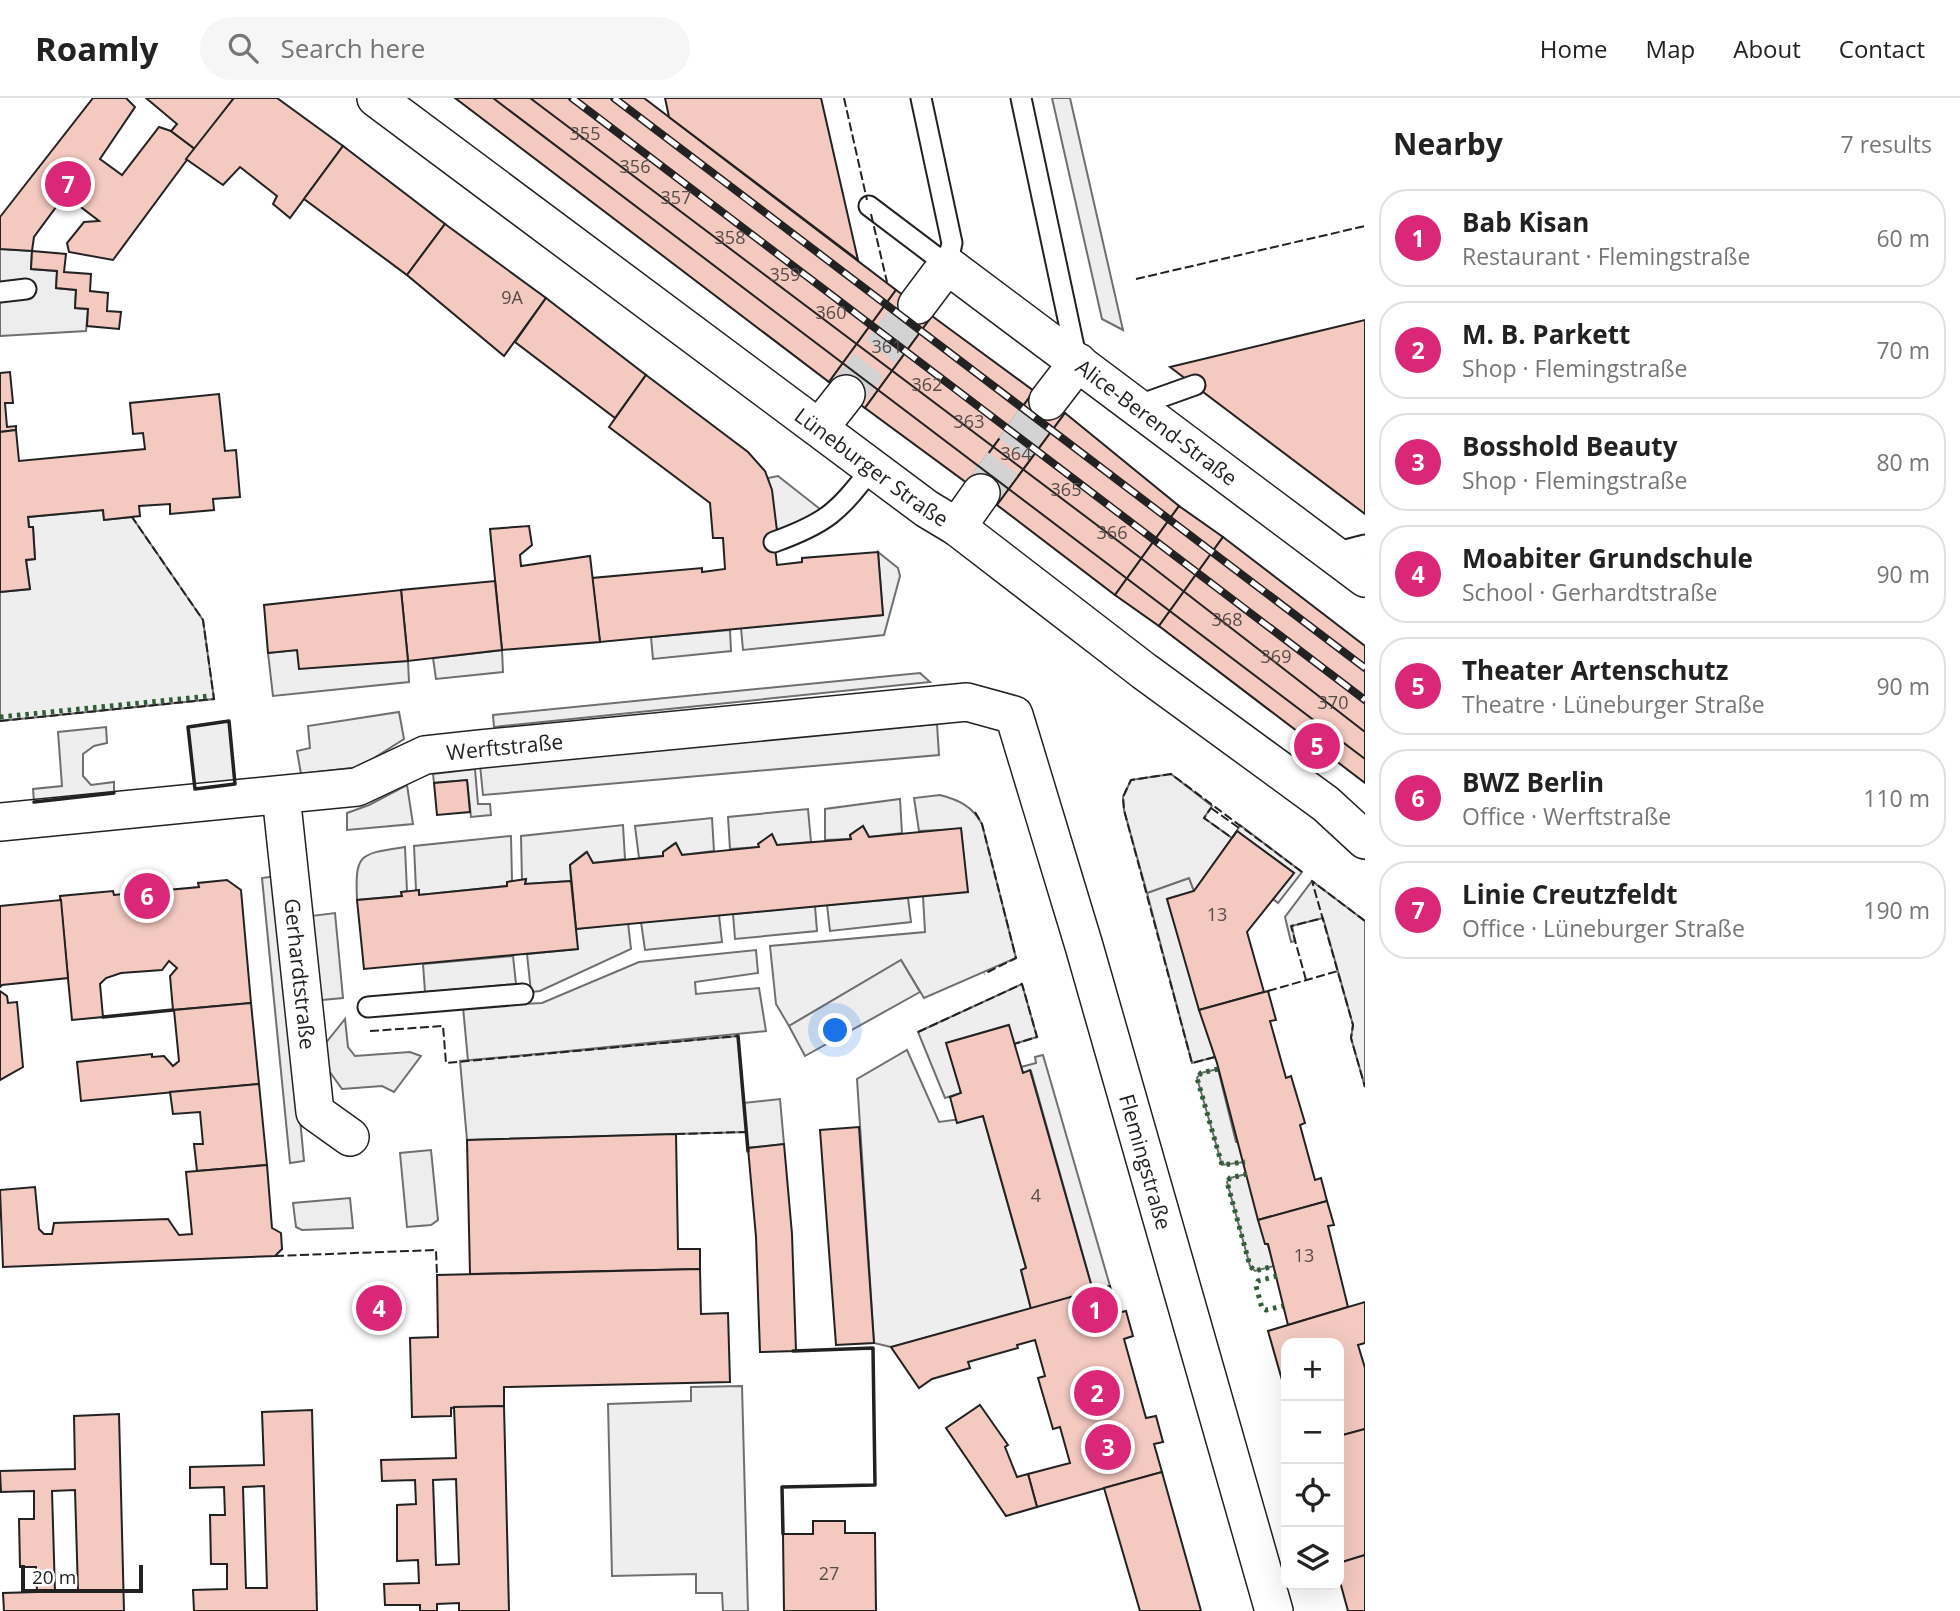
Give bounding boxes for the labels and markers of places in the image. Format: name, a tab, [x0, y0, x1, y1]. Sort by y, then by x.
pin: 7	[45, 158, 91, 210]
pin: 5	[1294, 720, 1340, 772]
pin: 6	[124, 870, 170, 922]
pin: 4	[356, 1282, 402, 1334]
pin: 1	[1072, 1284, 1118, 1336]
pin: 2	[1074, 1367, 1120, 1419]
pin: 3	[1085, 1421, 1131, 1473]

